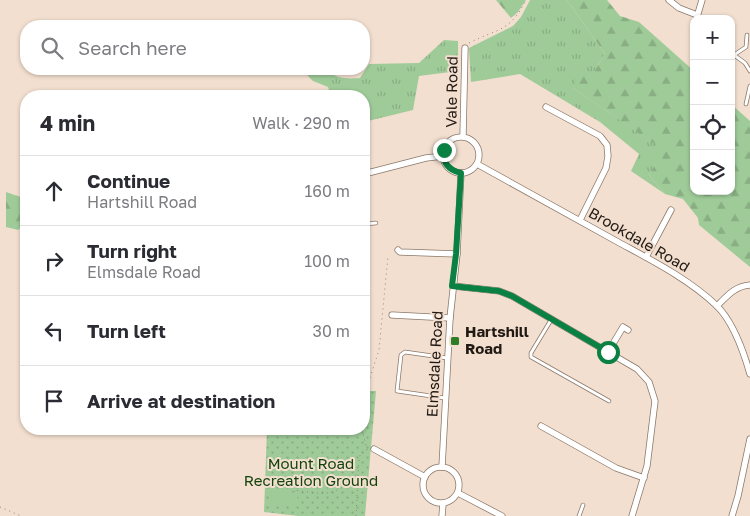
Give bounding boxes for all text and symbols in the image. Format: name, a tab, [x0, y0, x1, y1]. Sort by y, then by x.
map controls	[690, 15, 735, 195]
button: +	[690, 15, 735, 60]
search box	[20, 20, 370, 75]
icon: search	[38, 34, 66, 62]
text: Search here	[78, 36, 187, 59]
street label: Vale Road	[441, 56, 461, 128]
button: −	[690, 60, 735, 105]
button: locate	[690, 105, 735, 150]
text: 4 min	[40, 110, 95, 136]
text: Walk · 290 m	[252, 113, 350, 133]
route end	[433, 139, 456, 162]
button: layers	[690, 150, 735, 195]
text: Continue	[87, 169, 170, 192]
icon: ahead	[40, 177, 68, 205]
text: 160 m	[304, 181, 350, 201]
text: Hartshill Road	[87, 192, 197, 212]
street label: Brookdale Road	[586, 203, 693, 275]
text: Turn right	[87, 239, 177, 262]
icon: right	[40, 247, 68, 275]
text: 100 m	[304, 251, 350, 271]
text: Elmsdale Road	[87, 262, 201, 282]
street label: Elmsdale Road	[422, 310, 446, 418]
icon: left	[40, 317, 68, 345]
text: Turn left	[87, 319, 166, 342]
text: 30 m	[313, 321, 350, 341]
place label: Hartshill Road	[465, 322, 529, 357]
marker: Hartshill Road	[449, 335, 461, 347]
route start	[597, 341, 620, 364]
icon: arrive	[40, 387, 68, 415]
text: Arrive at destination	[87, 389, 275, 412]
park label: Mount Road Recreation Ground	[244, 454, 378, 489]

